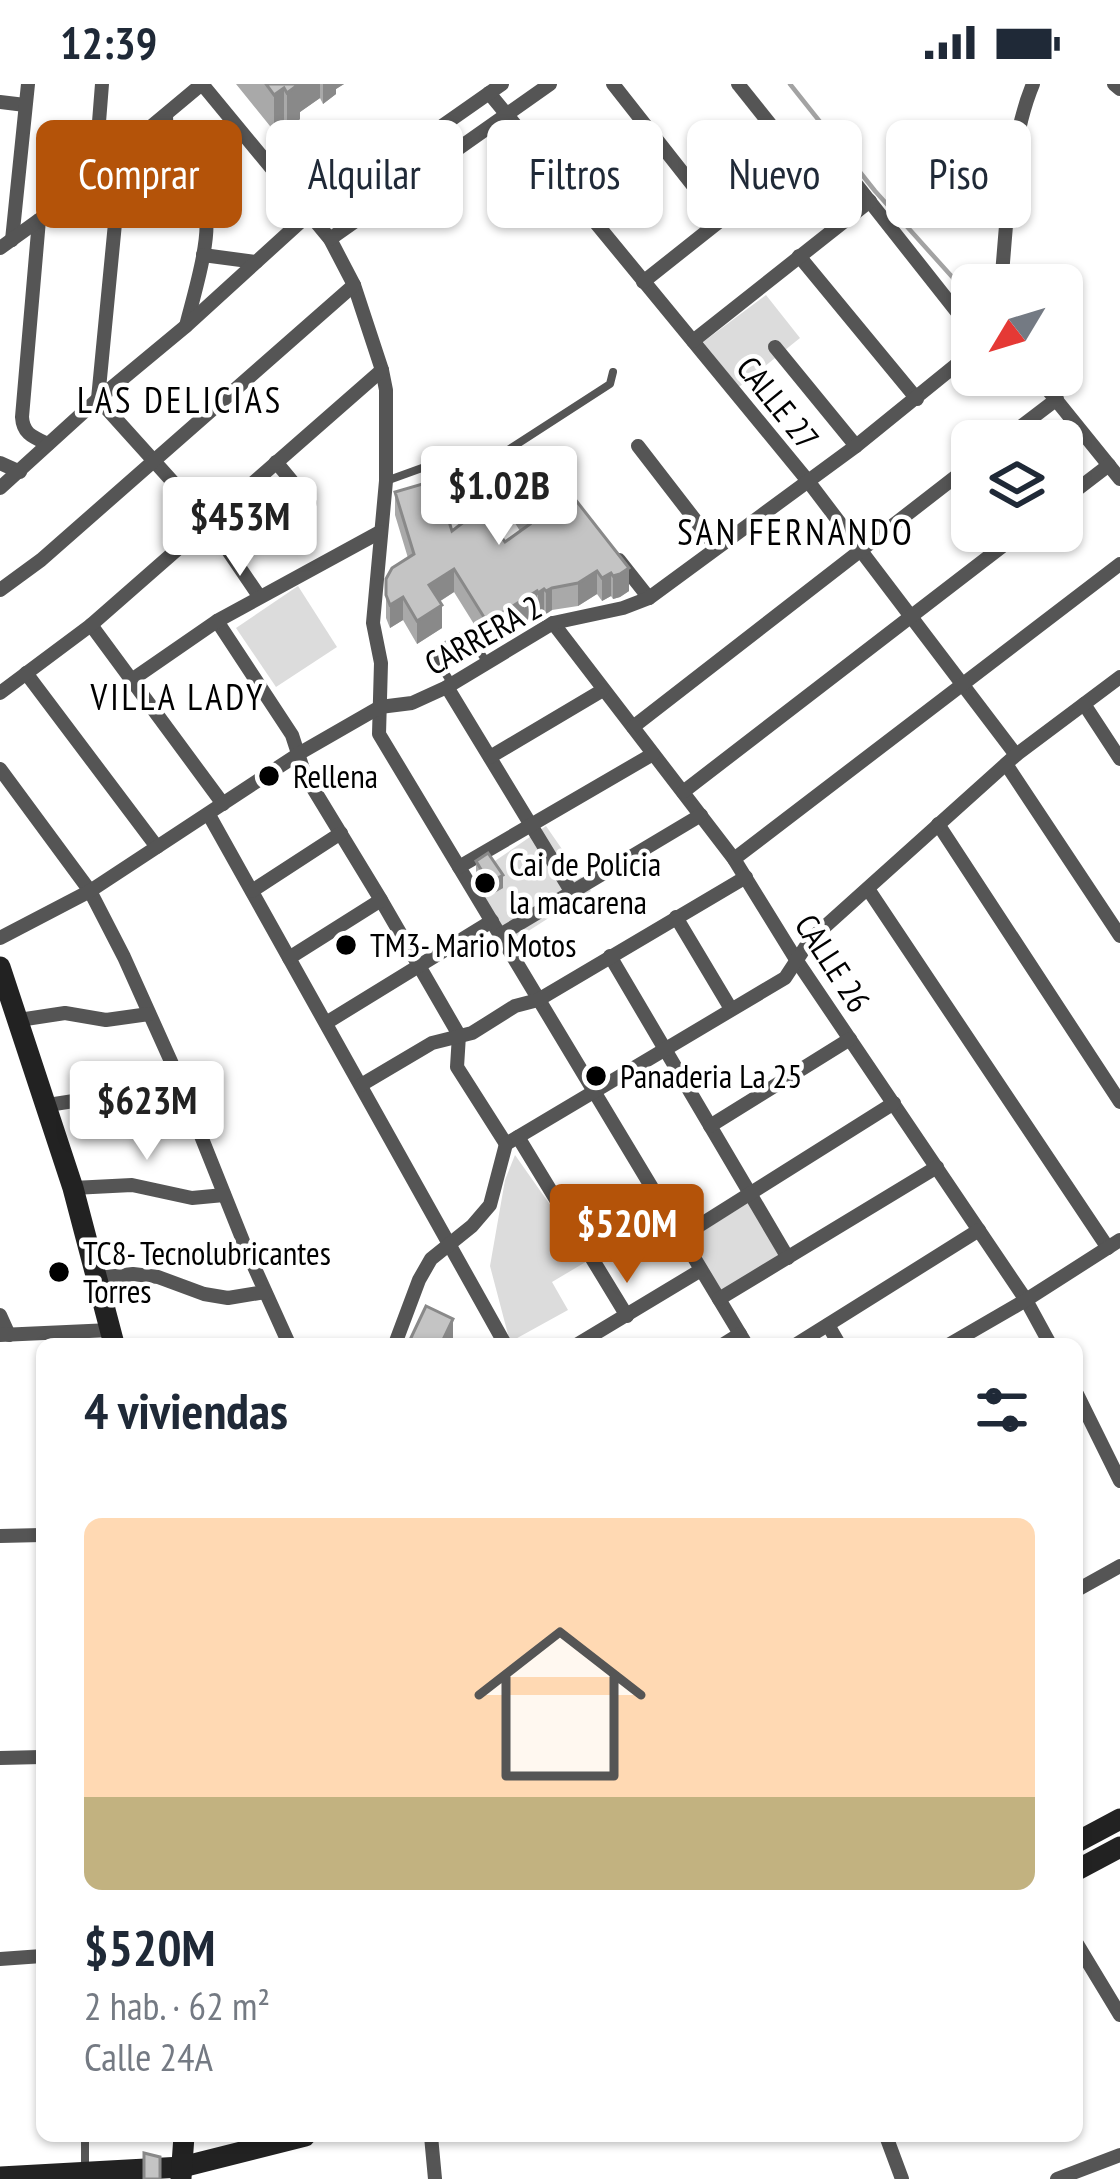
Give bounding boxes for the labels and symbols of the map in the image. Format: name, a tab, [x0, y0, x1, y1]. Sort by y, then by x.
north arrow	[951, 264, 1083, 396]
street label: CALLE 27	[728, 347, 829, 458]
district label: LAS DELICIAS	[77, 376, 283, 423]
pin: $1.02B	[401, 446, 597, 548]
pin: $453M	[156, 477, 324, 579]
district label: SAN FERNANDO	[677, 508, 915, 555]
street label: CARRERA 2	[417, 585, 549, 684]
district label: VILLA LADY	[90, 673, 265, 720]
place label: Rellena	[293, 754, 378, 797]
marker: Rellena	[256, 763, 282, 789]
place label: Cai de Policia la macarena	[509, 842, 661, 923]
marker: Cai de Policia la macarena	[472, 870, 498, 896]
street label: CALLE 26	[786, 906, 881, 1020]
place label: TM3- Mario Motos	[370, 923, 576, 966]
marker: TM3- Mario Motos	[333, 932, 359, 958]
place label: Panaderia La 25	[620, 1054, 802, 1097]
pin: $623M	[63, 1061, 231, 1163]
marker: Panaderia La 25	[583, 1063, 609, 1089]
pin: $520M	[543, 1184, 711, 1286]
place label: TC8- Tecnolubricantes Torres	[83, 1231, 331, 1312]
marker: TC8- Tecnolubricantes Torres	[46, 1259, 72, 1285]

